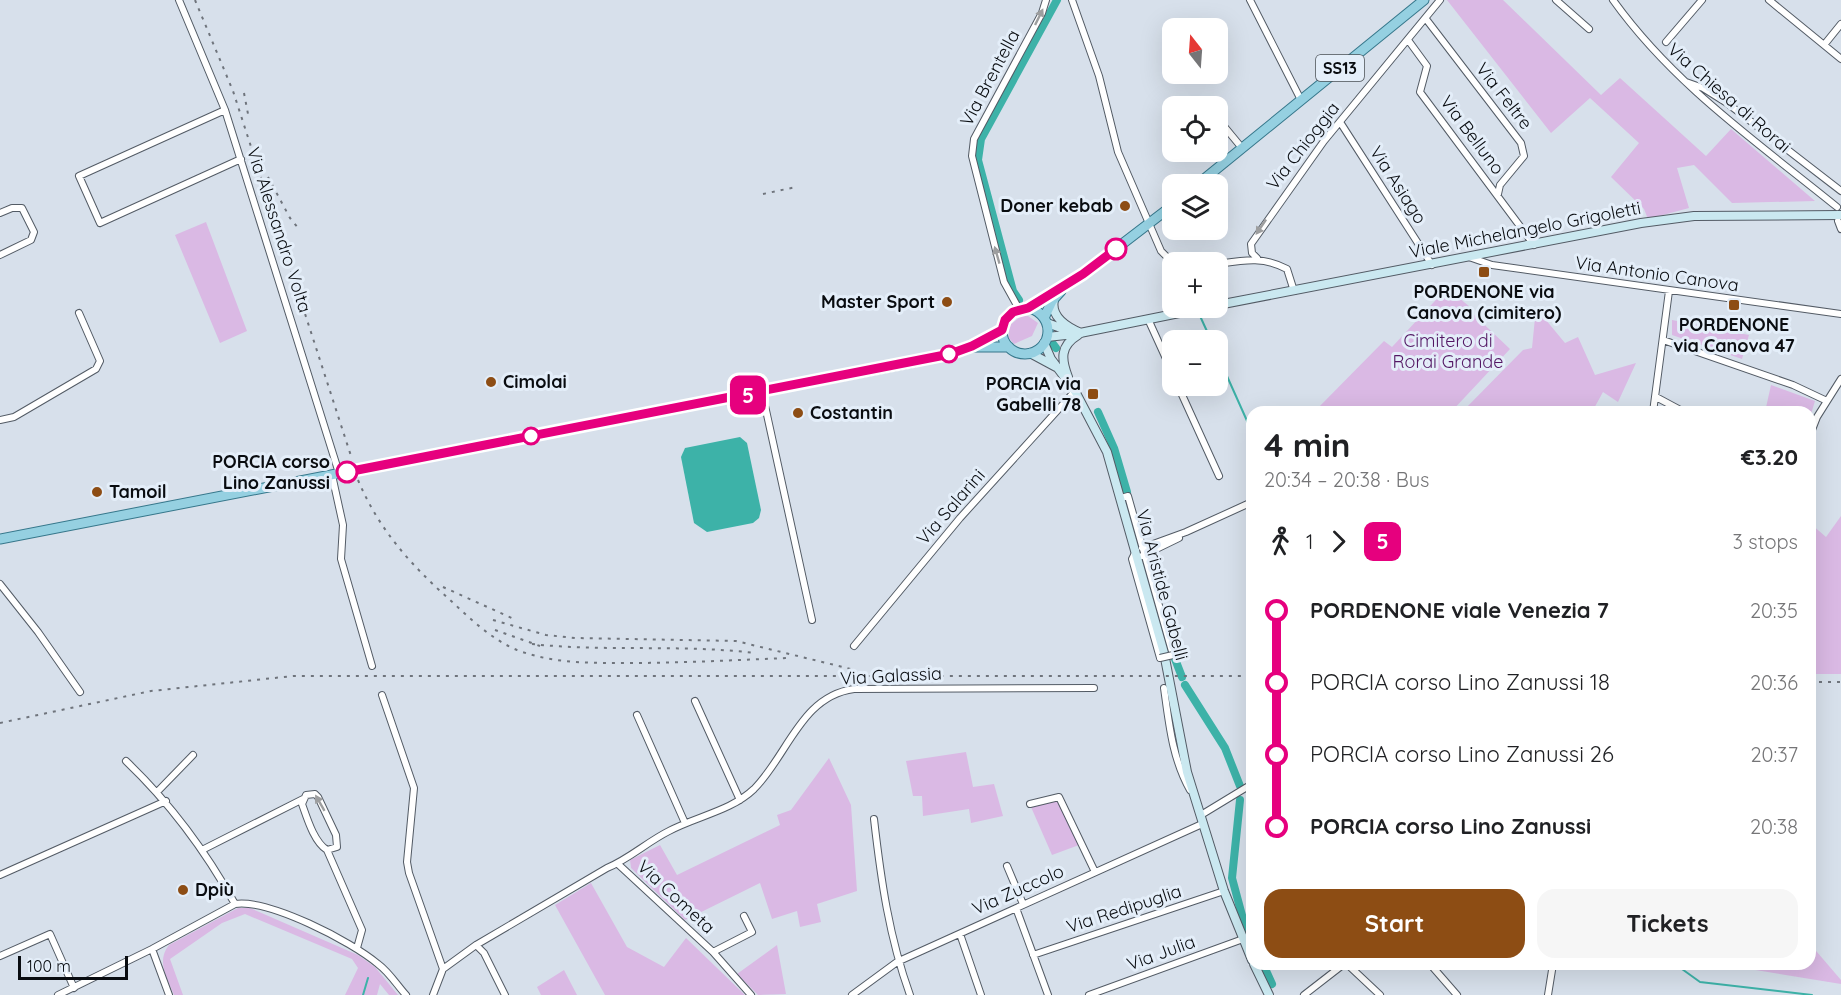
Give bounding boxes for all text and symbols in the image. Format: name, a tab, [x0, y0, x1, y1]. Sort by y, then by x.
one-way arrow	[1034, 8, 1044, 26]
north arrow	[1162, 18, 1228, 84]
map controls	[1162, 18, 1228, 396]
street label: Via Brentella	[955, 26, 1025, 130]
street label: Via Chiesa di Rorai	[1663, 38, 1796, 157]
road number: SS13	[1316, 55, 1364, 81]
street label: Via Feltre	[1471, 58, 1538, 134]
street label: Via Belluno	[1435, 91, 1510, 179]
button: locate	[1162, 96, 1228, 162]
street label: Via Chioggia	[1261, 97, 1344, 194]
street label: Via Asiago	[1365, 141, 1432, 228]
street label: Via Alessandro Volta	[242, 144, 317, 315]
button: layers	[1162, 174, 1228, 240]
place label: Doner kebab	[1000, 194, 1113, 217]
street label: Viale Michelangelo Grigoletti	[1407, 196, 1643, 263]
marker: Doner kebab	[1118, 199, 1132, 213]
one-way arrow	[1255, 219, 1267, 235]
unlabelled marker	[1105, 238, 1127, 260]
one-way arrow	[991, 246, 1001, 265]
street label: Via Antonio Canova	[1574, 251, 1740, 296]
button: +	[1162, 252, 1228, 318]
marker: PORDENONE via Canova (cimitero)	[1477, 265, 1491, 279]
place label: PORDENONE via Canova (cimitero)	[1407, 280, 1561, 324]
place label: Master Sport	[821, 290, 935, 313]
marker: Master Sport	[940, 295, 954, 309]
marker: PORDENONE via Canova 47	[1727, 298, 1741, 312]
place label: PORDENONE via Canova 47	[1673, 313, 1795, 357]
park label: Cimitero di Rorai Grande	[1393, 329, 1503, 373]
button: −	[1162, 330, 1228, 396]
unlabelled marker	[940, 345, 958, 363]
place label: Cimolai	[503, 370, 567, 393]
place label: PORCIA via Gabelli 78	[986, 372, 1081, 416]
marker: Cimolai	[484, 375, 498, 389]
line badge: 5	[728, 376, 768, 414]
text: 5	[742, 382, 754, 408]
marker: PORCIA via Gabelli 78	[1086, 387, 1100, 401]
place label: Costantin	[810, 401, 893, 424]
marker: Costantin	[791, 406, 805, 420]
text: 4 min	[1264, 424, 1351, 465]
unlabelled marker	[522, 427, 540, 445]
text: €3.20	[1741, 443, 1798, 471]
place label: PORCIA corso Lino Zanussi	[212, 450, 330, 494]
marker: PORCIA corso Lino Zanussi	[336, 461, 358, 483]
street label: Via Salarini	[912, 464, 990, 549]
text: 20:34 – 20:38 · Bus	[1264, 467, 1429, 492]
place label: Tamoil	[109, 480, 167, 503]
marker: Tamoil	[90, 485, 104, 499]
street label: Via Aristide Gabelli	[1131, 507, 1194, 663]
icon: walk	[1264, 525, 1297, 558]
icon: forward	[1322, 525, 1355, 558]
text: 5	[1376, 528, 1389, 554]
text: 1	[1306, 529, 1313, 554]
text: 3 stops	[1732, 529, 1798, 554]
text: PORDENONE viale Venezia 7	[1310, 596, 1609, 624]
text: 20:35	[1750, 598, 1798, 623]
street label: Via Galassia	[839, 661, 943, 690]
text: PORCIA corso Lino Zanussi 18	[1310, 668, 1610, 696]
text: 20:36	[1750, 670, 1798, 695]
text: PORCIA corso Lino Zanussi 26	[1310, 740, 1614, 768]
text: 20:37	[1751, 742, 1798, 767]
one-way arrow	[315, 794, 325, 811]
text: PORCIA corso Lino Zanussi	[1310, 812, 1591, 840]
text: 20:38	[1750, 814, 1798, 839]
street label: Via Cometa	[633, 855, 720, 938]
street label: Via Zuccolo	[968, 859, 1067, 920]
place label: Dpiù	[195, 878, 234, 901]
street label: Via Redipuglia	[1063, 879, 1184, 938]
marker: Dpiù	[176, 883, 190, 897]
button: Start	[1264, 889, 1525, 958]
button: Tickets	[1537, 889, 1798, 958]
street label: Via Julia	[1123, 930, 1198, 975]
scale bar	[18, 953, 128, 980]
text: 100 m	[27, 956, 71, 976]

